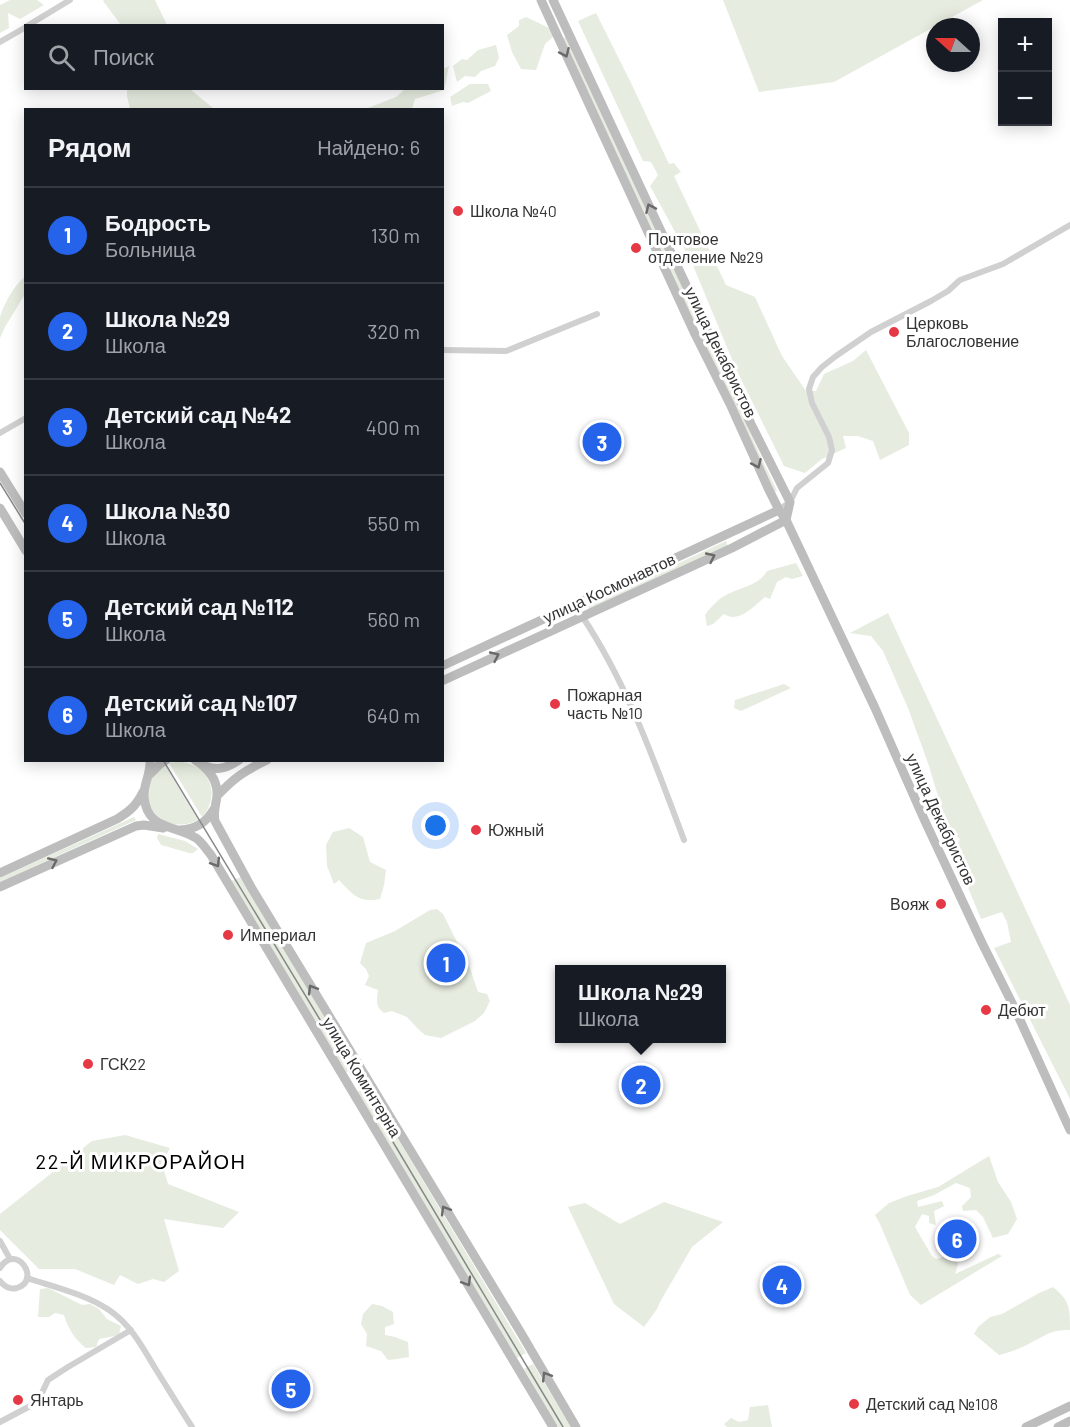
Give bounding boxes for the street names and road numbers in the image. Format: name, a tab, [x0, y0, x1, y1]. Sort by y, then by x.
street label: улица Декабристов	[682, 283, 761, 420]
street label: улица Космонавтов	[540, 549, 678, 627]
street label: улица Декабристов	[903, 750, 980, 887]
street label: улица Коминтерна	[319, 1013, 406, 1140]

